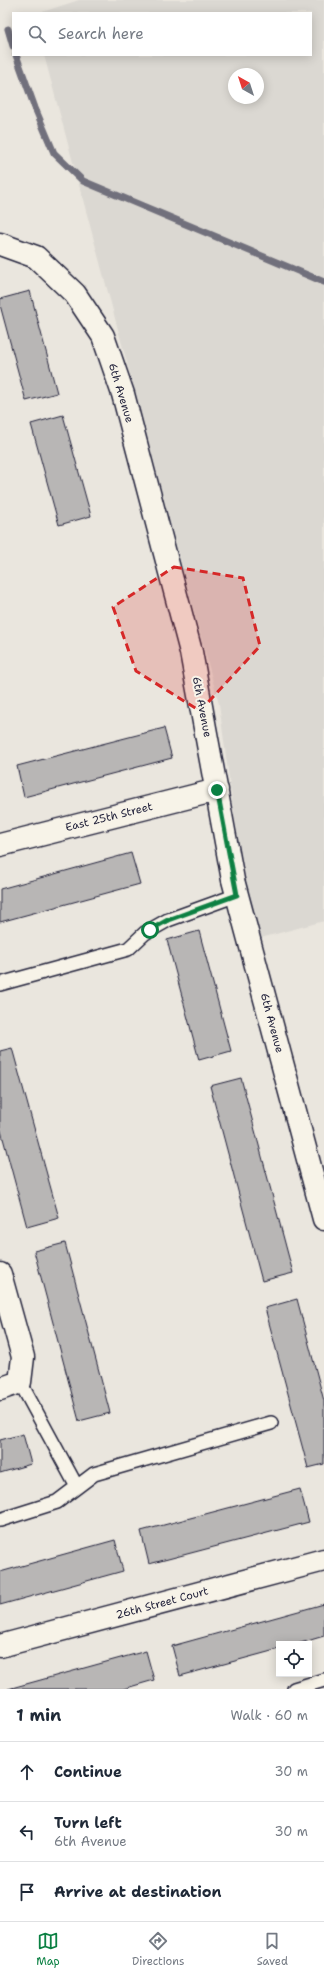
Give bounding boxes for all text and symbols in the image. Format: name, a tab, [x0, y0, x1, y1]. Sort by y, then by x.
search box	[12, 12, 312, 56]
icon: search	[26, 23, 48, 45]
text: Search here	[58, 24, 144, 44]
north arrow	[228, 68, 264, 104]
street label: 6th Avenue	[105, 361, 137, 425]
street label: 6th Avenue	[189, 675, 215, 739]
route end	[208, 781, 226, 799]
street label: East 25th Street	[64, 799, 154, 835]
route start	[141, 921, 159, 939]
street label: 6th Avenue	[257, 991, 287, 1055]
street label: 26th Street Court	[114, 1583, 210, 1623]
map controls	[276, 1641, 312, 1677]
button: locate	[276, 1641, 312, 1677]
text: 1 min	[16, 1704, 61, 1726]
text: Walk · 60 m	[231, 1707, 308, 1724]
icon: ahead	[16, 1761, 38, 1783]
text: Continue	[54, 1762, 122, 1782]
text: 30 m	[274, 1763, 308, 1780]
text: Turn left	[54, 1813, 122, 1833]
icon: left	[16, 1821, 38, 1843]
text: 30 m	[274, 1823, 308, 1840]
text: 6th Avenue	[54, 1833, 127, 1850]
icon: arrive	[16, 1881, 38, 1903]
text: Arrive at destination	[54, 1882, 222, 1902]
tab: Map	[36, 1930, 60, 1969]
tab: Directions	[132, 1930, 184, 1969]
tab: Saved	[257, 1930, 288, 1969]

